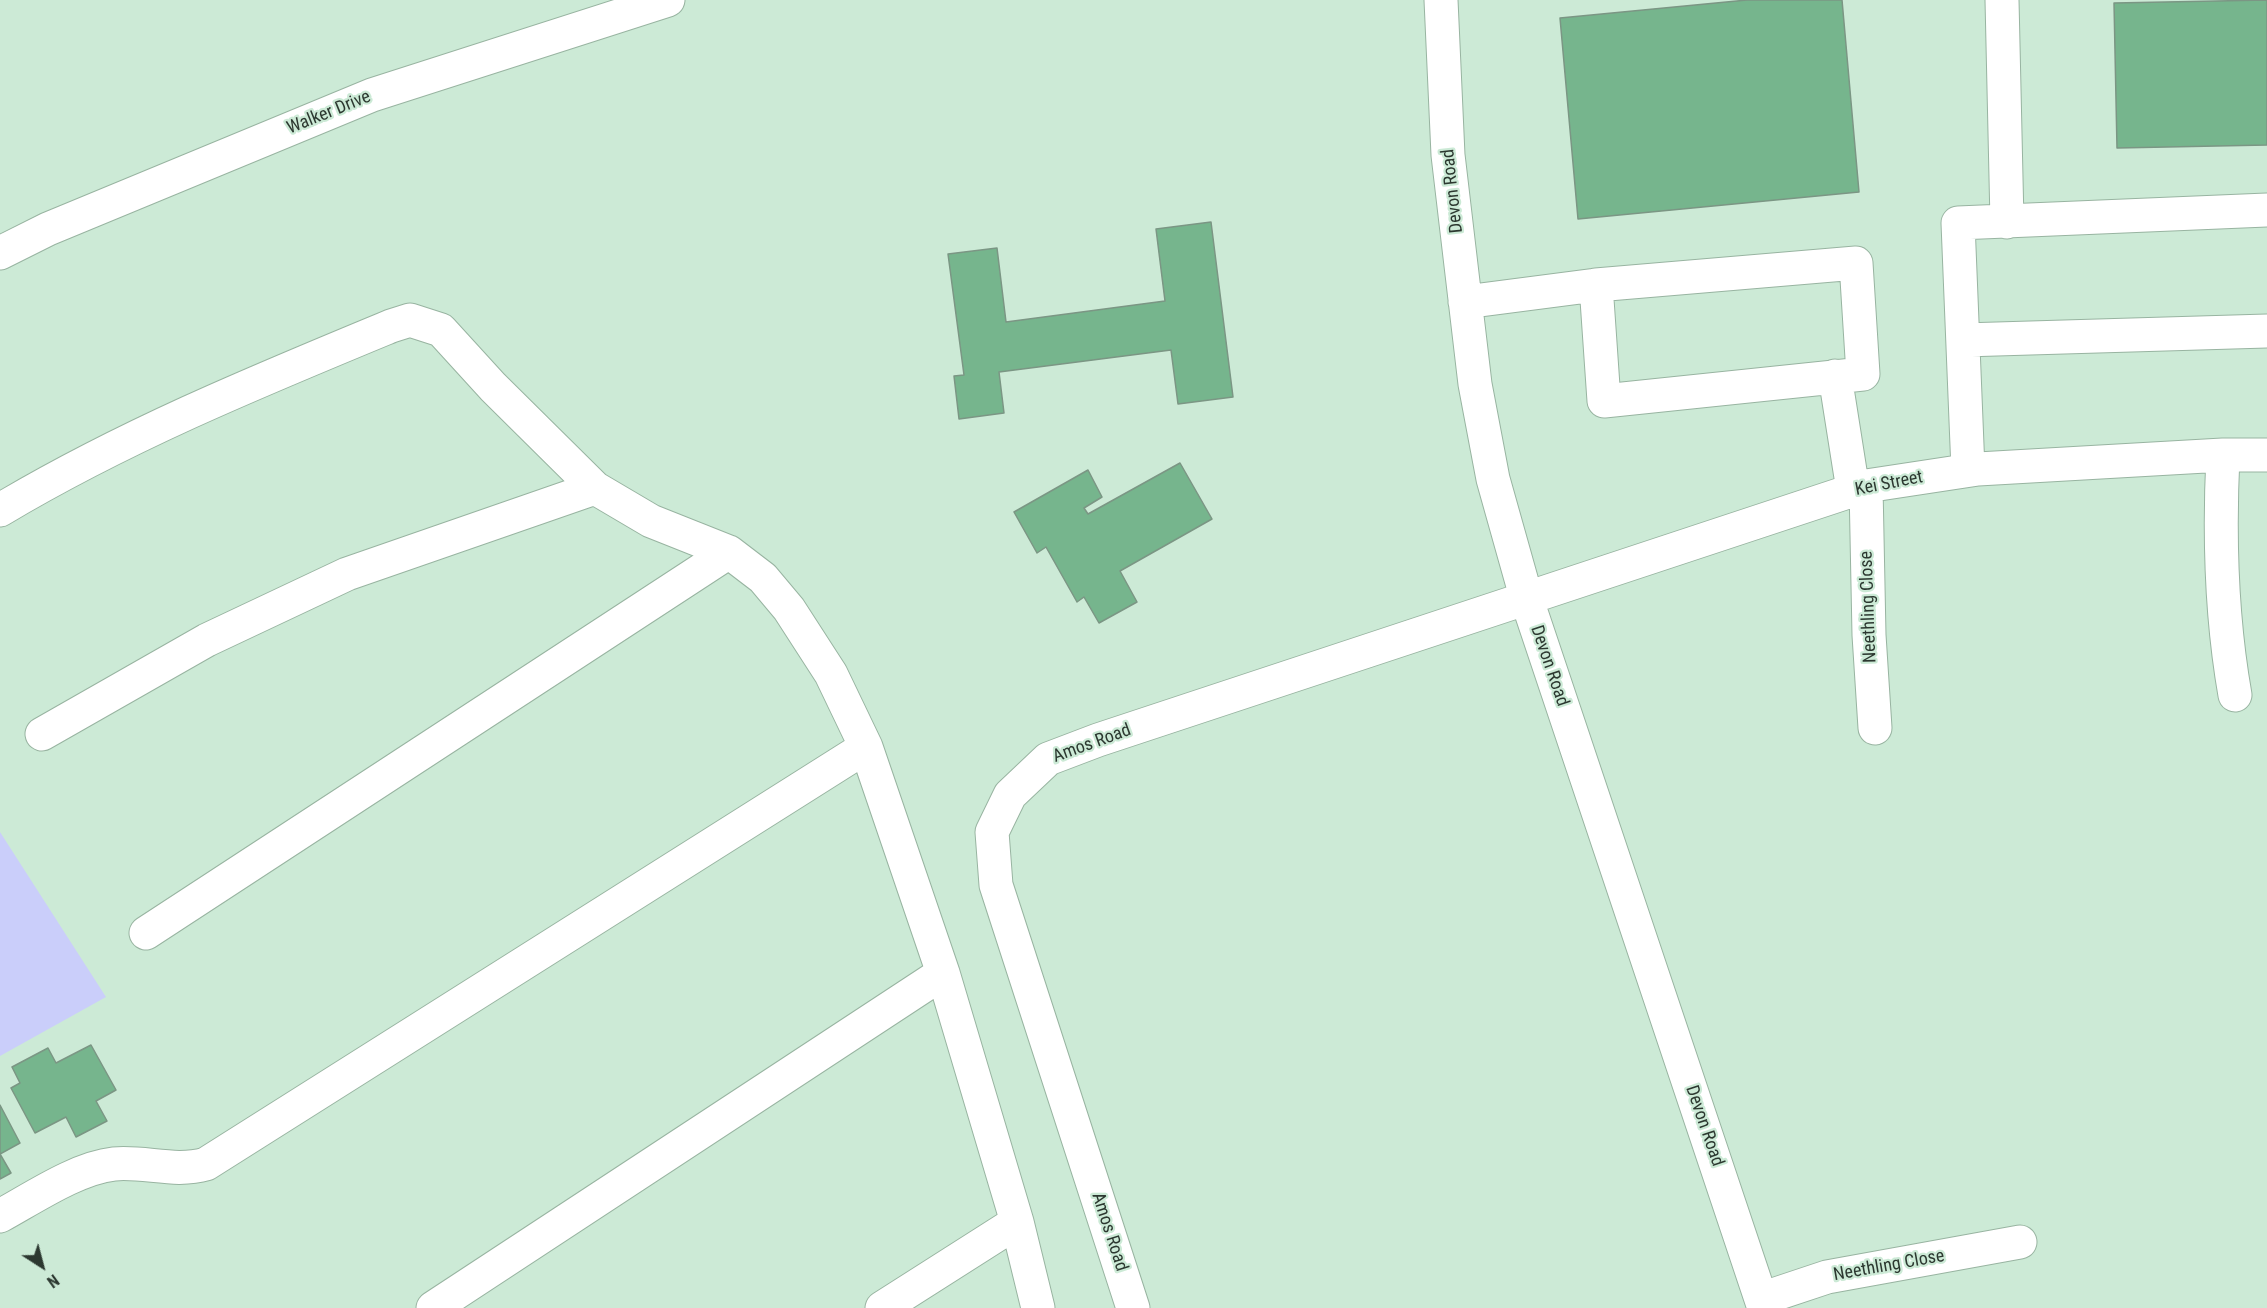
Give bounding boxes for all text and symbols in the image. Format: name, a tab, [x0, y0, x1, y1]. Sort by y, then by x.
street label: Walker Drive	[284, 86, 374, 140]
street label: Devon Road	[1438, 148, 1468, 234]
street label: Kei Street	[1853, 467, 1925, 501]
street label: Neethling Close	[1856, 551, 1882, 663]
street label: Devon Road	[1525, 623, 1573, 709]
street label: Amos Road	[1050, 720, 1134, 768]
street label: Devon Road	[1680, 1083, 1728, 1169]
street label: Amos Road	[1086, 1190, 1132, 1274]
north arrow	[12, 1236, 72, 1296]
street label: Neethling Close	[1832, 1246, 1946, 1286]
text: N	[43, 1270, 62, 1292]

